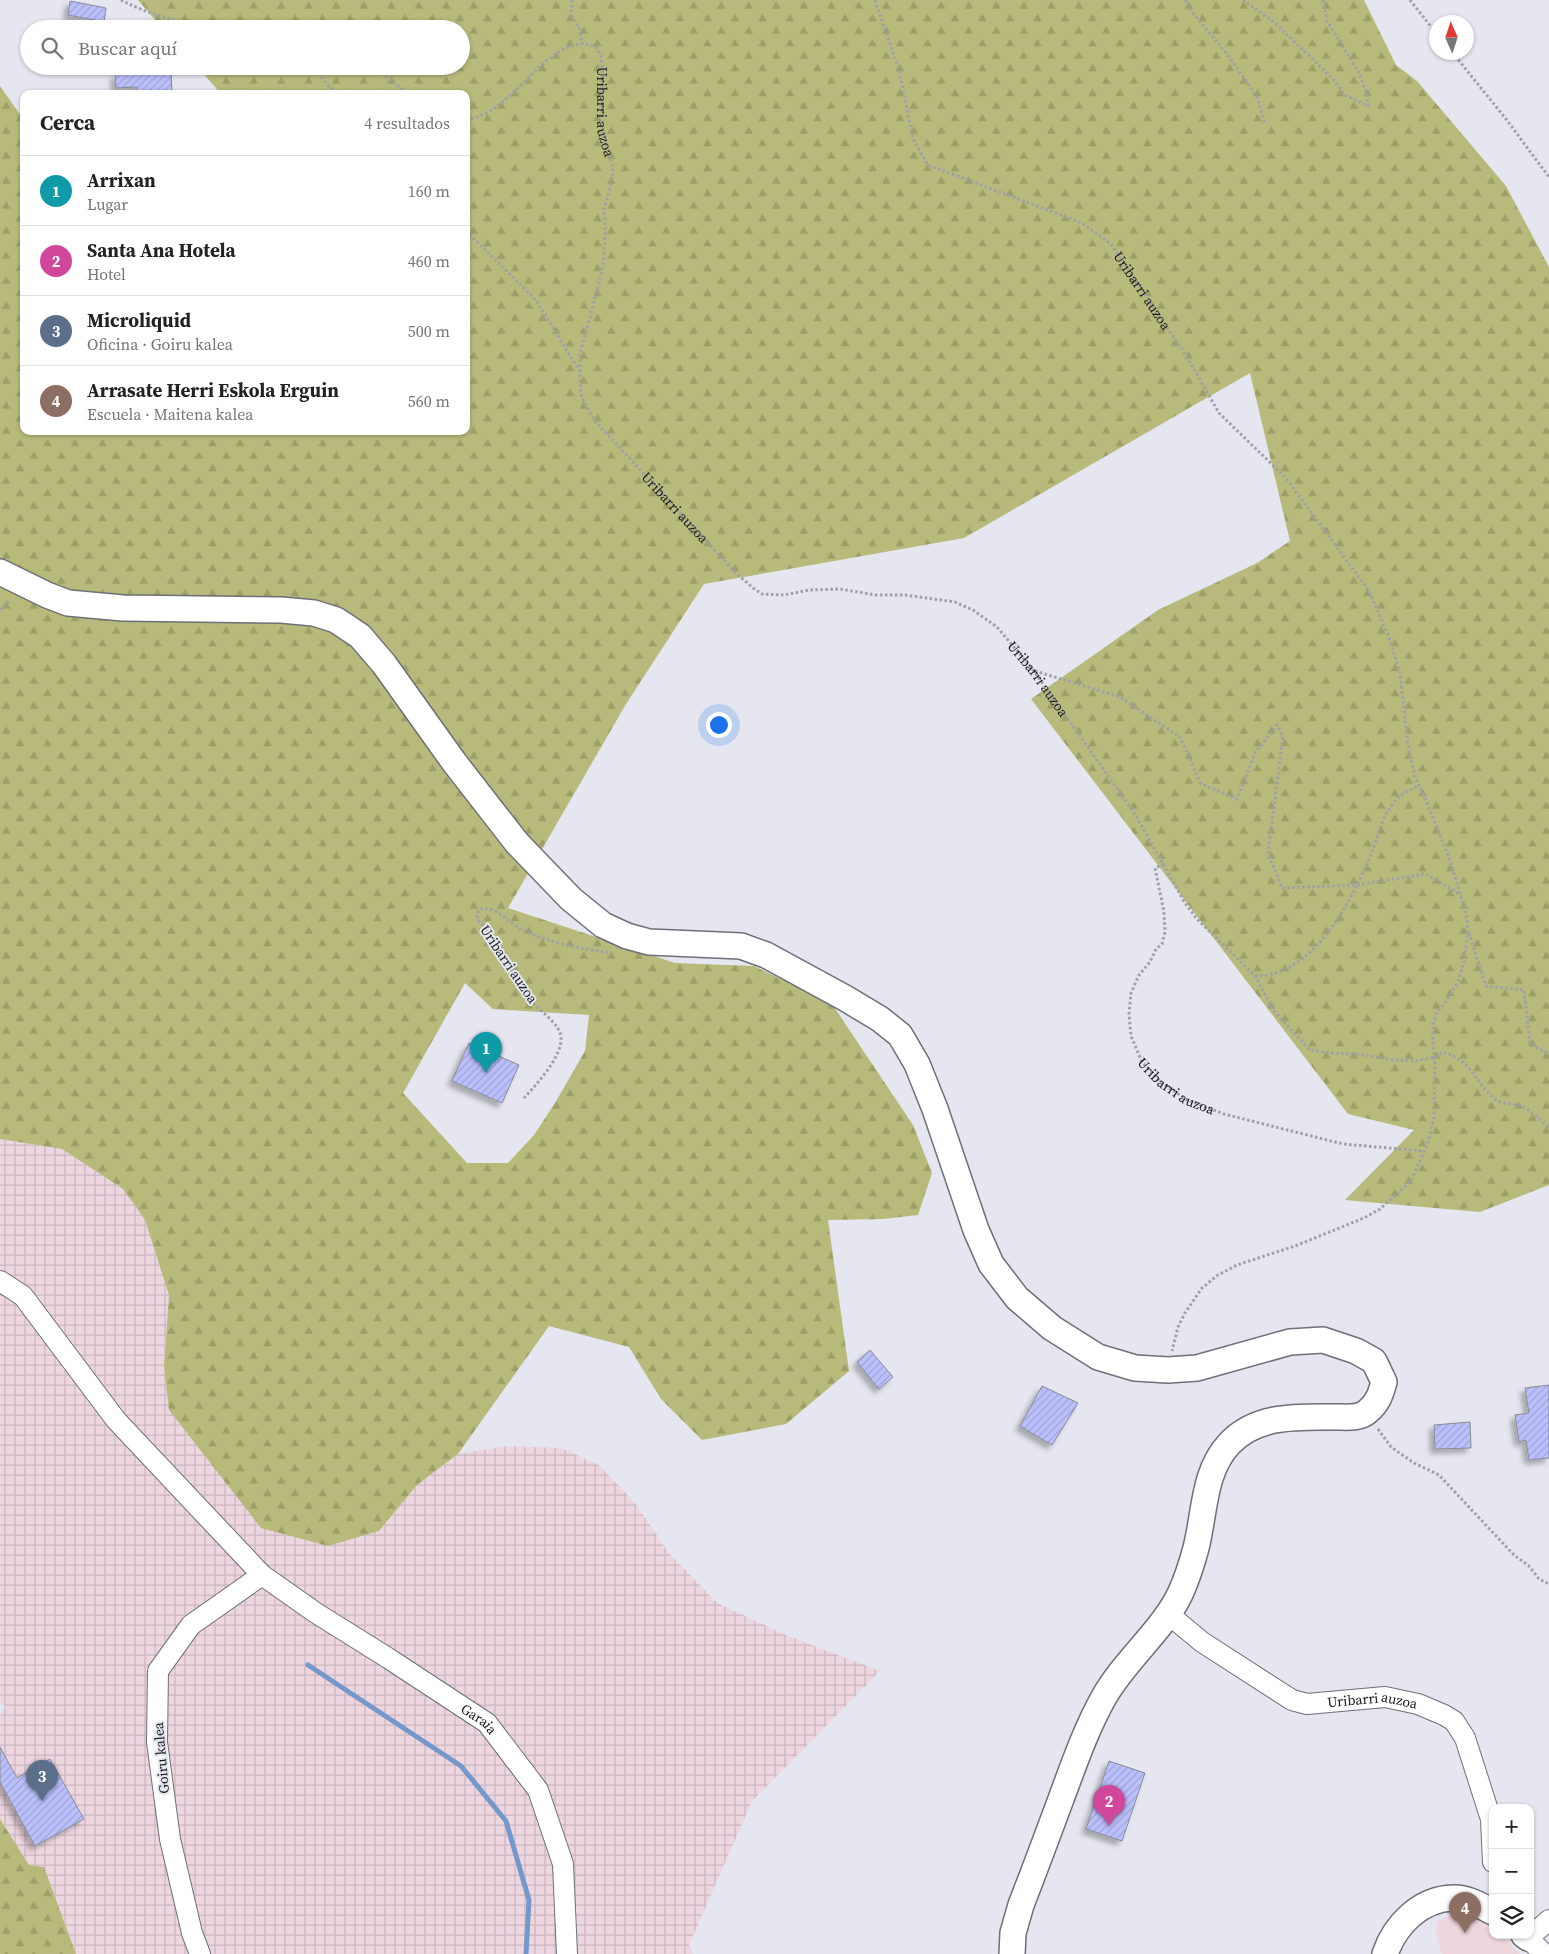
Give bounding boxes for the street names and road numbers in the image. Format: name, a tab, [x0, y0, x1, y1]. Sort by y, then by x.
street label: Uribarri auzoa	[592, 67, 620, 160]
street label: Uribarri auzoa	[1109, 247, 1176, 335]
street label: Uribarri auzoa	[637, 467, 714, 548]
street label: Uribarri auzoa	[1003, 637, 1074, 722]
street label: Uribarri auzoa	[475, 921, 543, 1008]
street label: Uribarri auzoa	[1133, 1053, 1218, 1120]
street label: Uribarri auzoa	[1327, 1687, 1420, 1714]
street label: Garaia	[457, 1699, 503, 1739]
street label: Goiru kalea	[148, 1720, 174, 1795]

